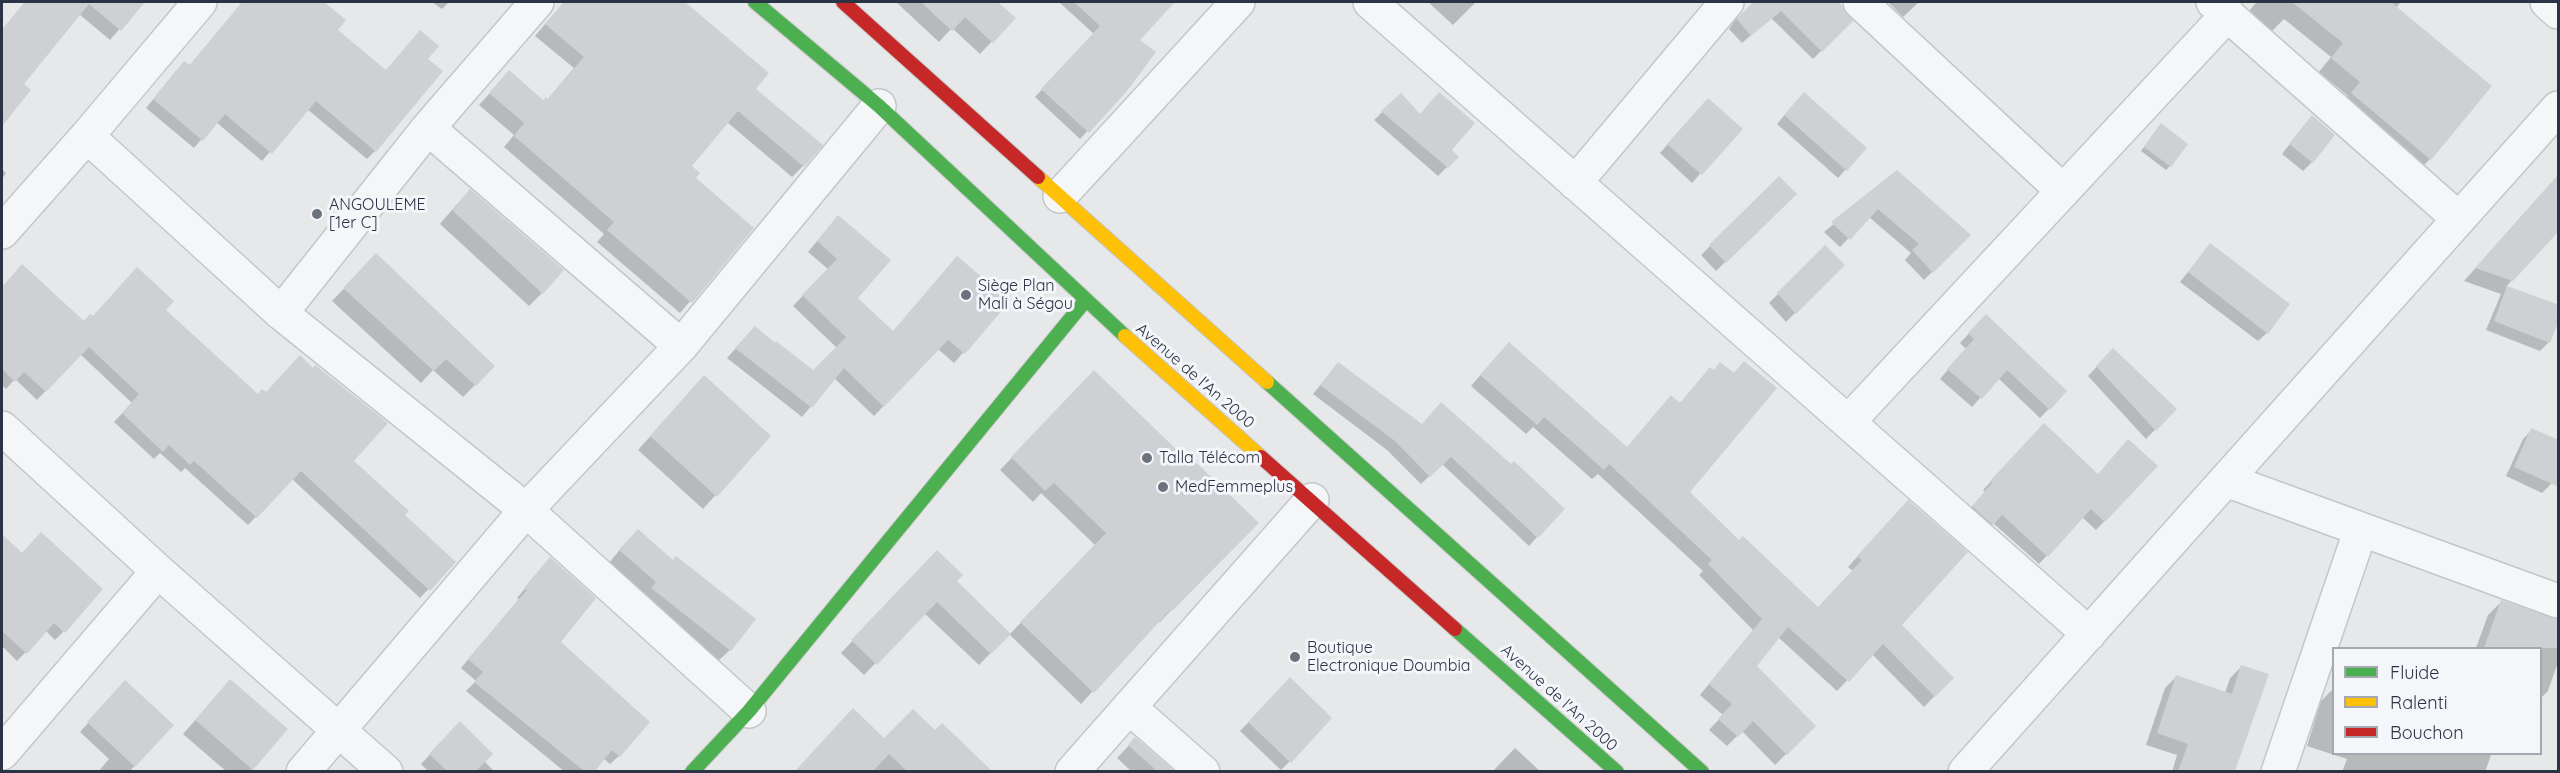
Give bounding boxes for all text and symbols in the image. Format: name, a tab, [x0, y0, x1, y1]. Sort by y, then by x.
place label: ANGOULEME [1er C]	[329, 195, 426, 233]
marker: ANGOULEME [1er C]	[310, 207, 324, 221]
place label: Siège Plan Mali à Ségou	[978, 276, 1073, 314]
marker: Siège Plan Mali à Ségou	[959, 288, 973, 302]
street label: Avenue de l'An 2000	[1132, 319, 1258, 433]
place label: Talla Télécom	[1159, 448, 1260, 468]
marker: Talla Télécom	[1140, 451, 1154, 465]
place label: MedFemmeplus	[1175, 477, 1293, 497]
marker: MedFemmeplus	[1156, 480, 1170, 494]
place label: Boutique Electronique Doumbia	[1307, 638, 1471, 676]
street label: Avenue de l'An 2000	[1497, 641, 1621, 755]
legend	[2332, 647, 2542, 755]
marker: Boutique Electronique Doumbia	[1288, 650, 1302, 664]
text: Fluide	[2390, 661, 2439, 684]
text: Ralenti	[2390, 691, 2448, 714]
text: Bouchon	[2390, 721, 2464, 744]

